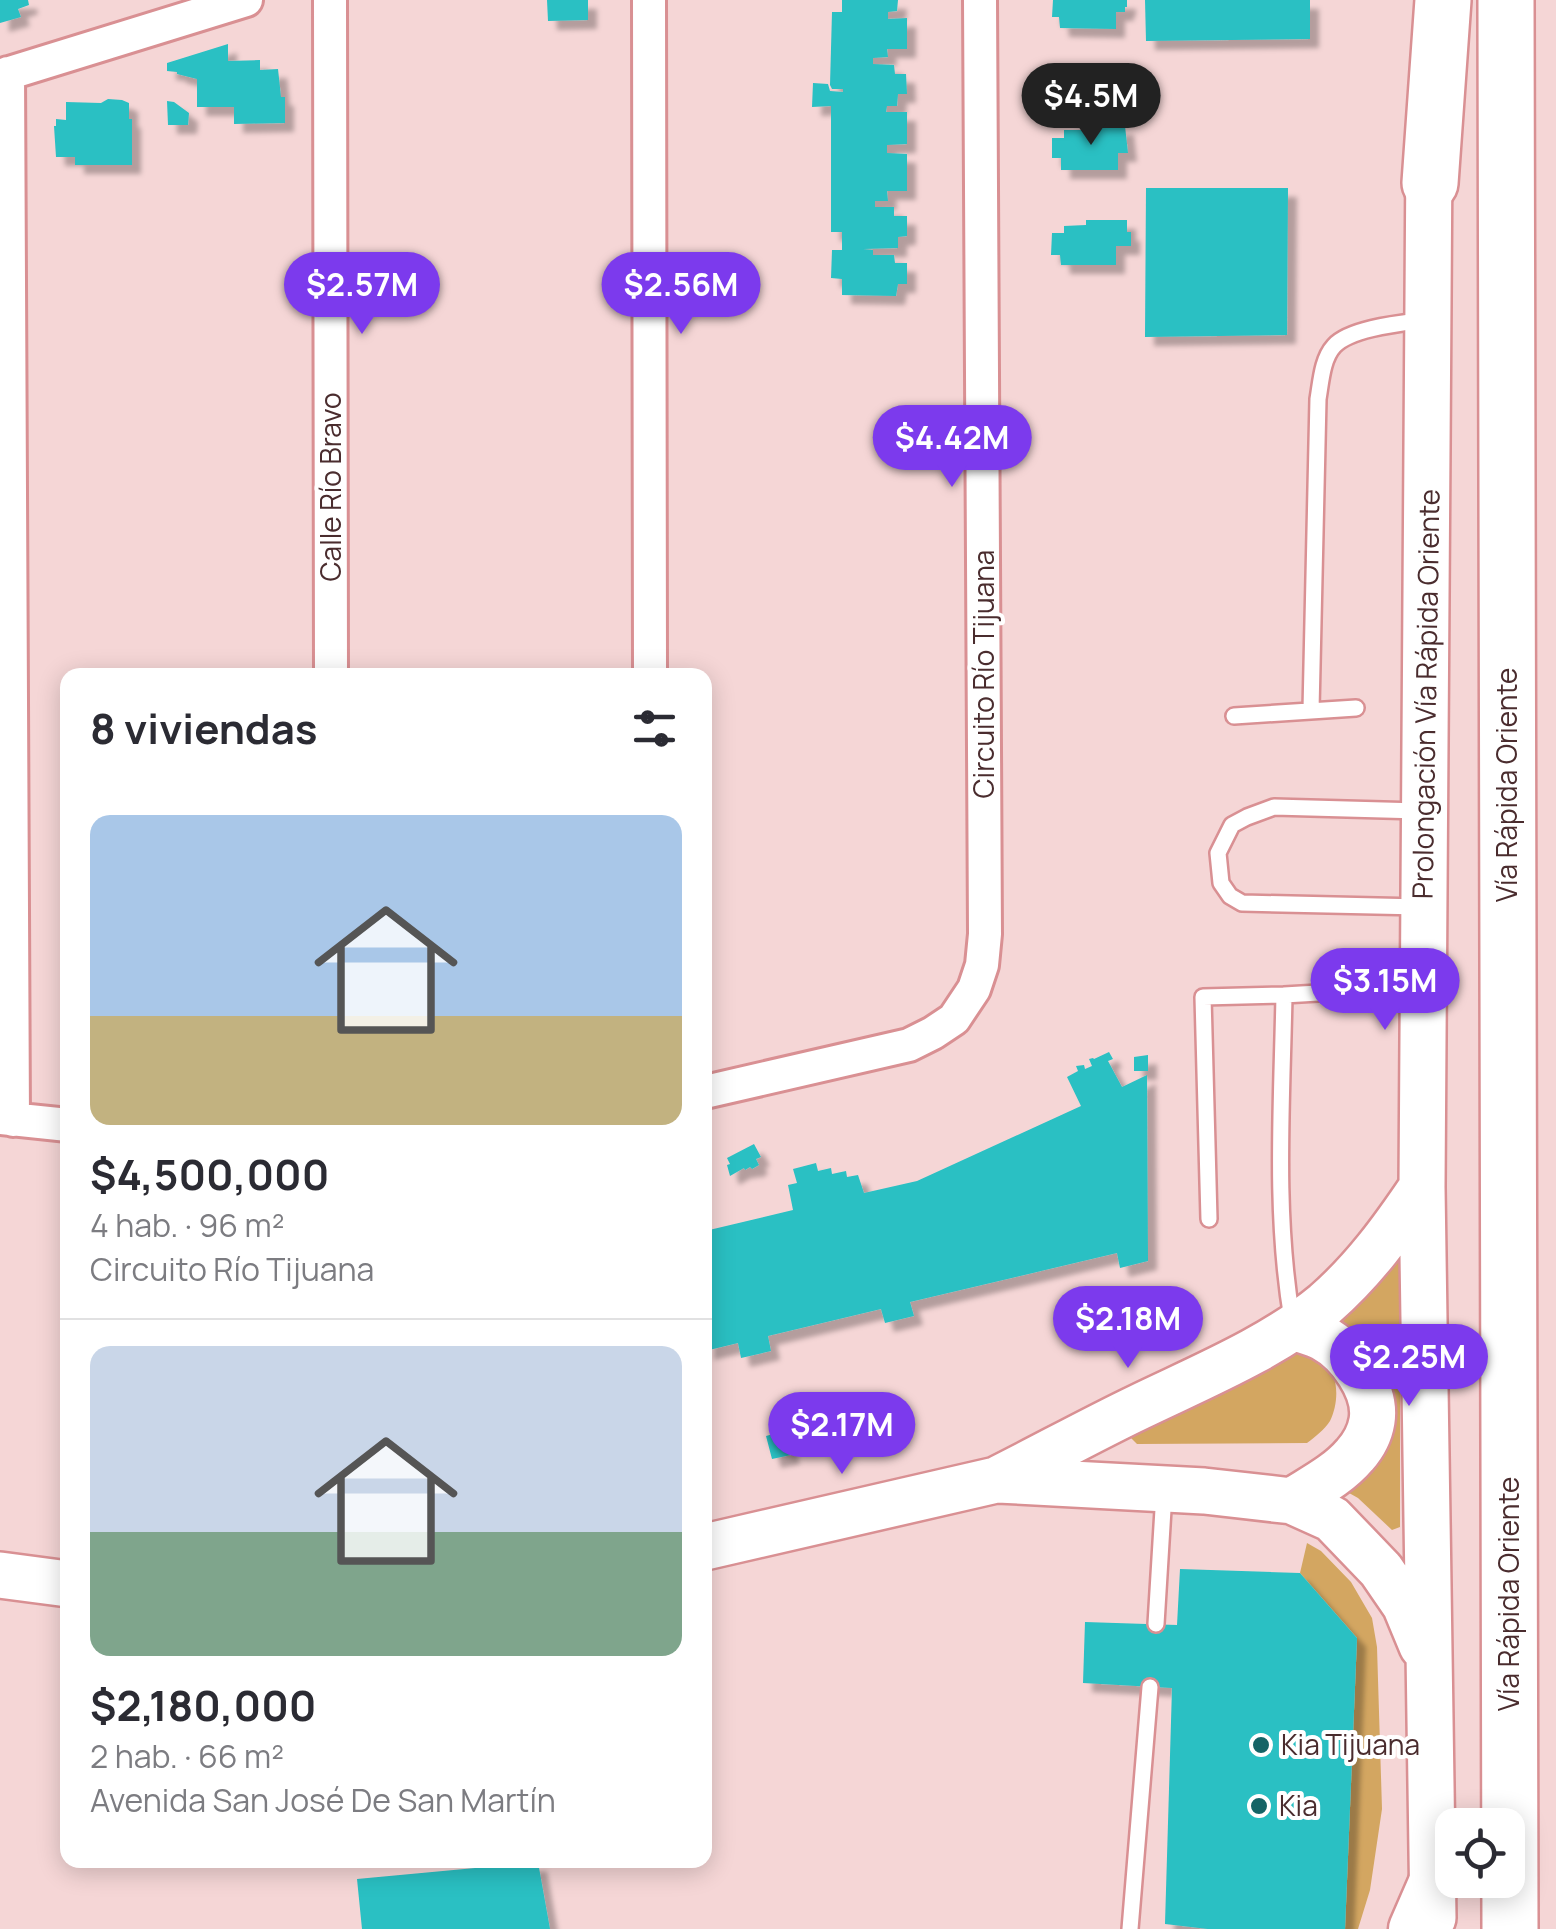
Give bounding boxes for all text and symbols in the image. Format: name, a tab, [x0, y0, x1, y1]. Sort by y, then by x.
pin: $4.5M	[1021, 63, 1161, 148]
text: $4.5M	[1044, 73, 1138, 117]
pin: $2.57M	[281, 252, 443, 337]
pin: $2.56M	[600, 252, 762, 337]
text: $2.57M	[306, 262, 418, 306]
text: $2.56M	[624, 262, 738, 306]
street label: Calle Río Bravo	[311, 393, 349, 581]
pin: $4.42M	[871, 405, 1033, 490]
text: $4.42M	[895, 415, 1009, 459]
street label: Prolongación Vía Rápida Oriente	[1402, 489, 1448, 899]
street label: Circuito Río Tijuana	[964, 550, 1002, 798]
street label: Vía Rápida Oriente	[1487, 668, 1525, 902]
text: 8 viviendas	[90, 699, 318, 757]
icon: filters	[627, 701, 682, 756]
icon: home	[296, 880, 476, 1060]
pin: $3.15M	[1304, 948, 1466, 1033]
text: $3.15M	[1333, 958, 1437, 1002]
text: $4,500,000	[90, 1145, 329, 1203]
text: 4 hab. · 96 m²	[90, 1203, 285, 1247]
text: Circuito Río Tijuana	[90, 1247, 374, 1291]
pin: $2.18M	[1047, 1286, 1209, 1371]
text: $2.18M	[1075, 1296, 1181, 1340]
pin: $2.25M	[1328, 1324, 1490, 1409]
text: $2.25M	[1352, 1334, 1466, 1378]
pin: $2.17M	[761, 1392, 923, 1477]
text: $2.17M	[790, 1402, 894, 1446]
icon: home	[296, 1411, 476, 1591]
street label: Vía Rápida Oriente	[1489, 1477, 1527, 1711]
text: $2,180,000	[90, 1676, 317, 1734]
place label: Kia Tijuana	[1281, 1725, 1420, 1763]
text: 2 hab. · 66 m²	[90, 1734, 284, 1778]
marker: Kia Tijuana	[1250, 1734, 1272, 1756]
text: Avenida San José De San Martín	[90, 1778, 556, 1822]
place label: Kia	[1279, 1786, 1318, 1824]
marker: Kia	[1248, 1795, 1270, 1817]
map controls	[1435, 1808, 1525, 1898]
button: locate	[1435, 1808, 1525, 1898]

